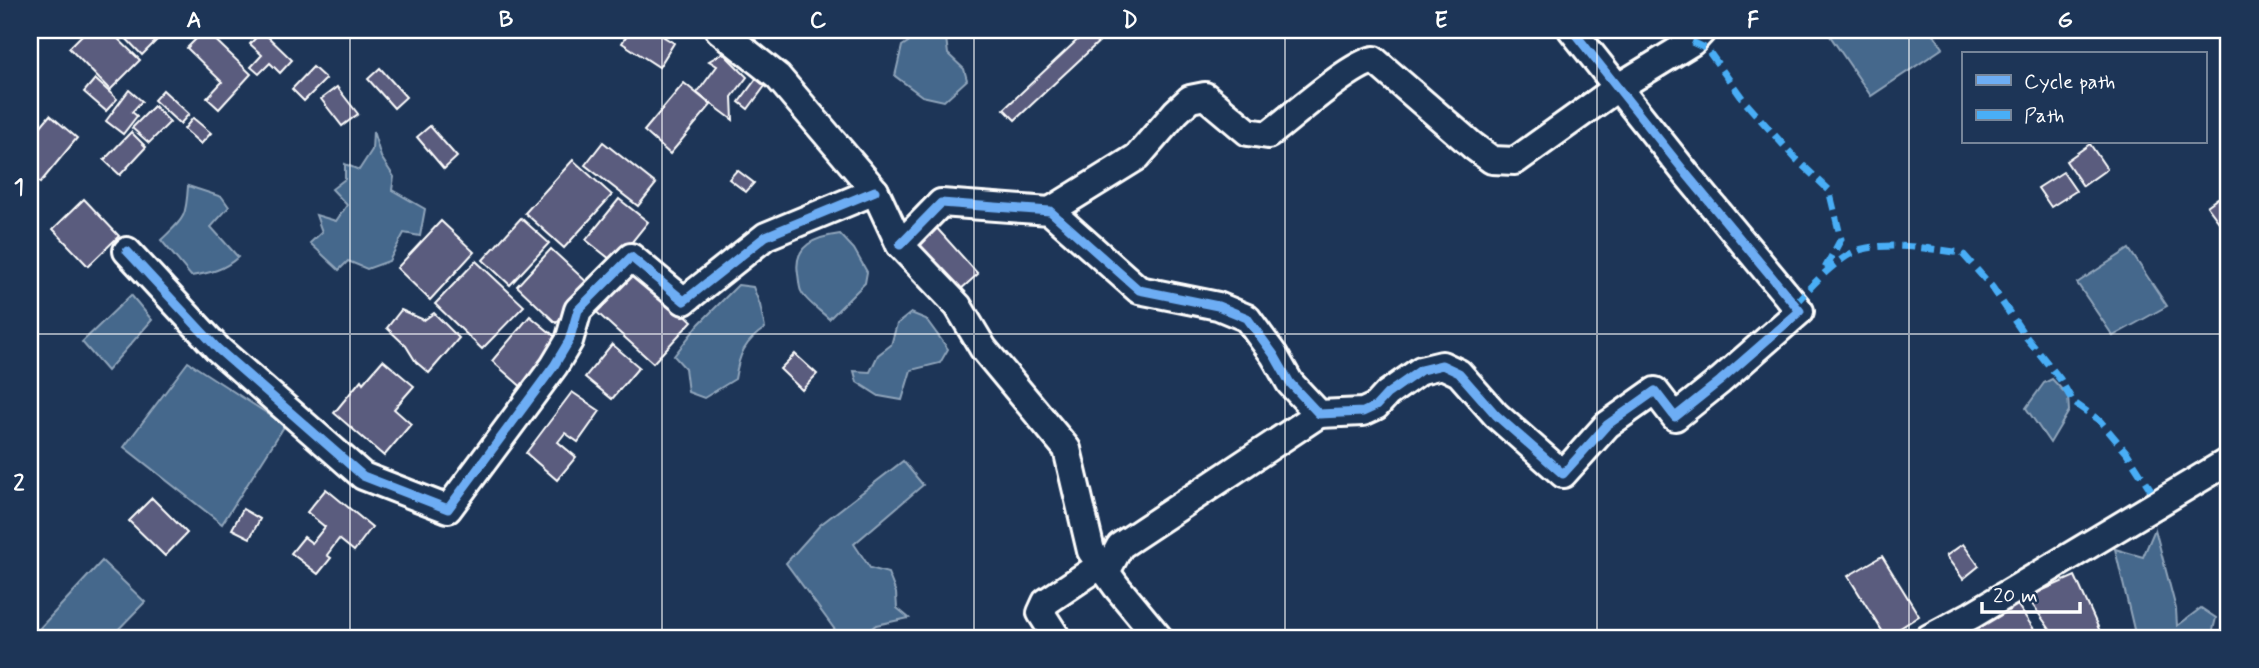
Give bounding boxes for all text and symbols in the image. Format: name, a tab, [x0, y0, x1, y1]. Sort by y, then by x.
text: A	[186, 6, 202, 36]
text: B	[499, 6, 514, 36]
text: C	[810, 6, 827, 36]
text: D	[1122, 6, 1138, 36]
text: E	[1434, 6, 1448, 36]
text: F	[1747, 6, 1759, 36]
text: G	[2057, 6, 2073, 36]
legend	[1962, 52, 2206, 144]
text: Cycle path	[2024, 68, 2115, 96]
text: Path	[2024, 102, 2064, 130]
text: 1	[14, 173, 24, 203]
text: 2	[13, 469, 25, 499]
scale bar	[1982, 570, 2080, 614]
text: 20 m	[1993, 582, 2038, 610]

